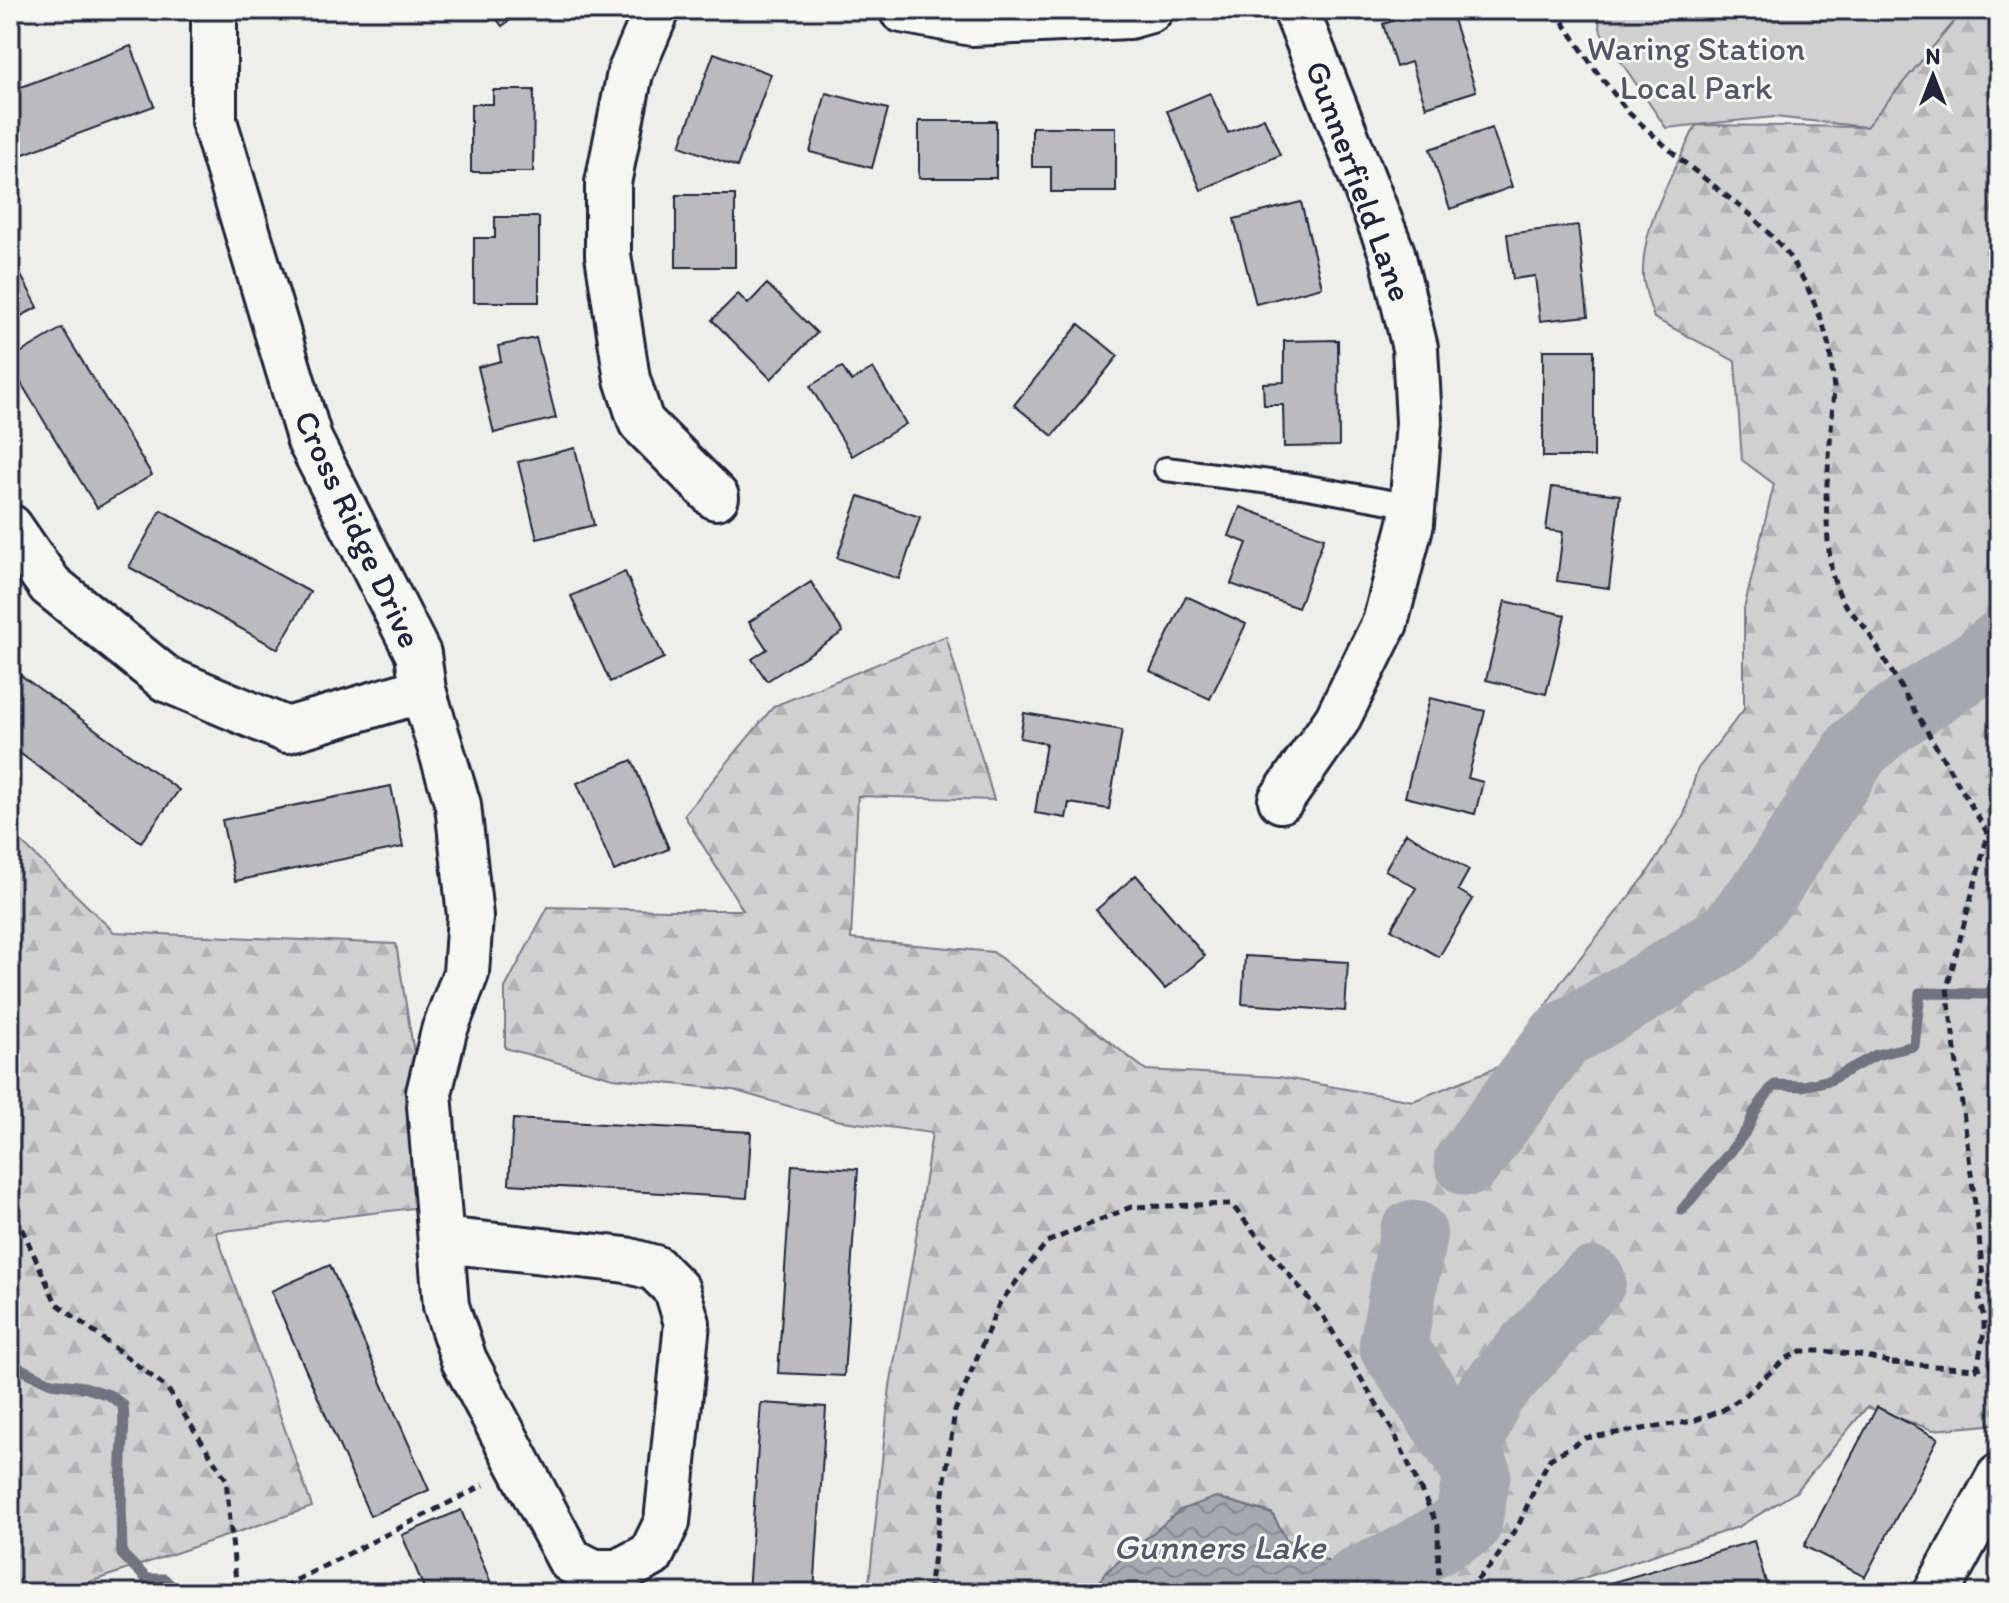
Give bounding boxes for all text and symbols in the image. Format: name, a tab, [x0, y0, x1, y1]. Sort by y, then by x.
park label: Waring Station Local Park	[1587, 28, 1805, 108]
north arrow	[1893, 36, 1973, 116]
text: N	[1926, 43, 1940, 70]
street label: Gunnerfield Lane	[1296, 55, 1422, 307]
street label: Cross Ridge Drive	[285, 404, 431, 654]
water label: Gunners Lake	[1113, 1525, 1327, 1568]

